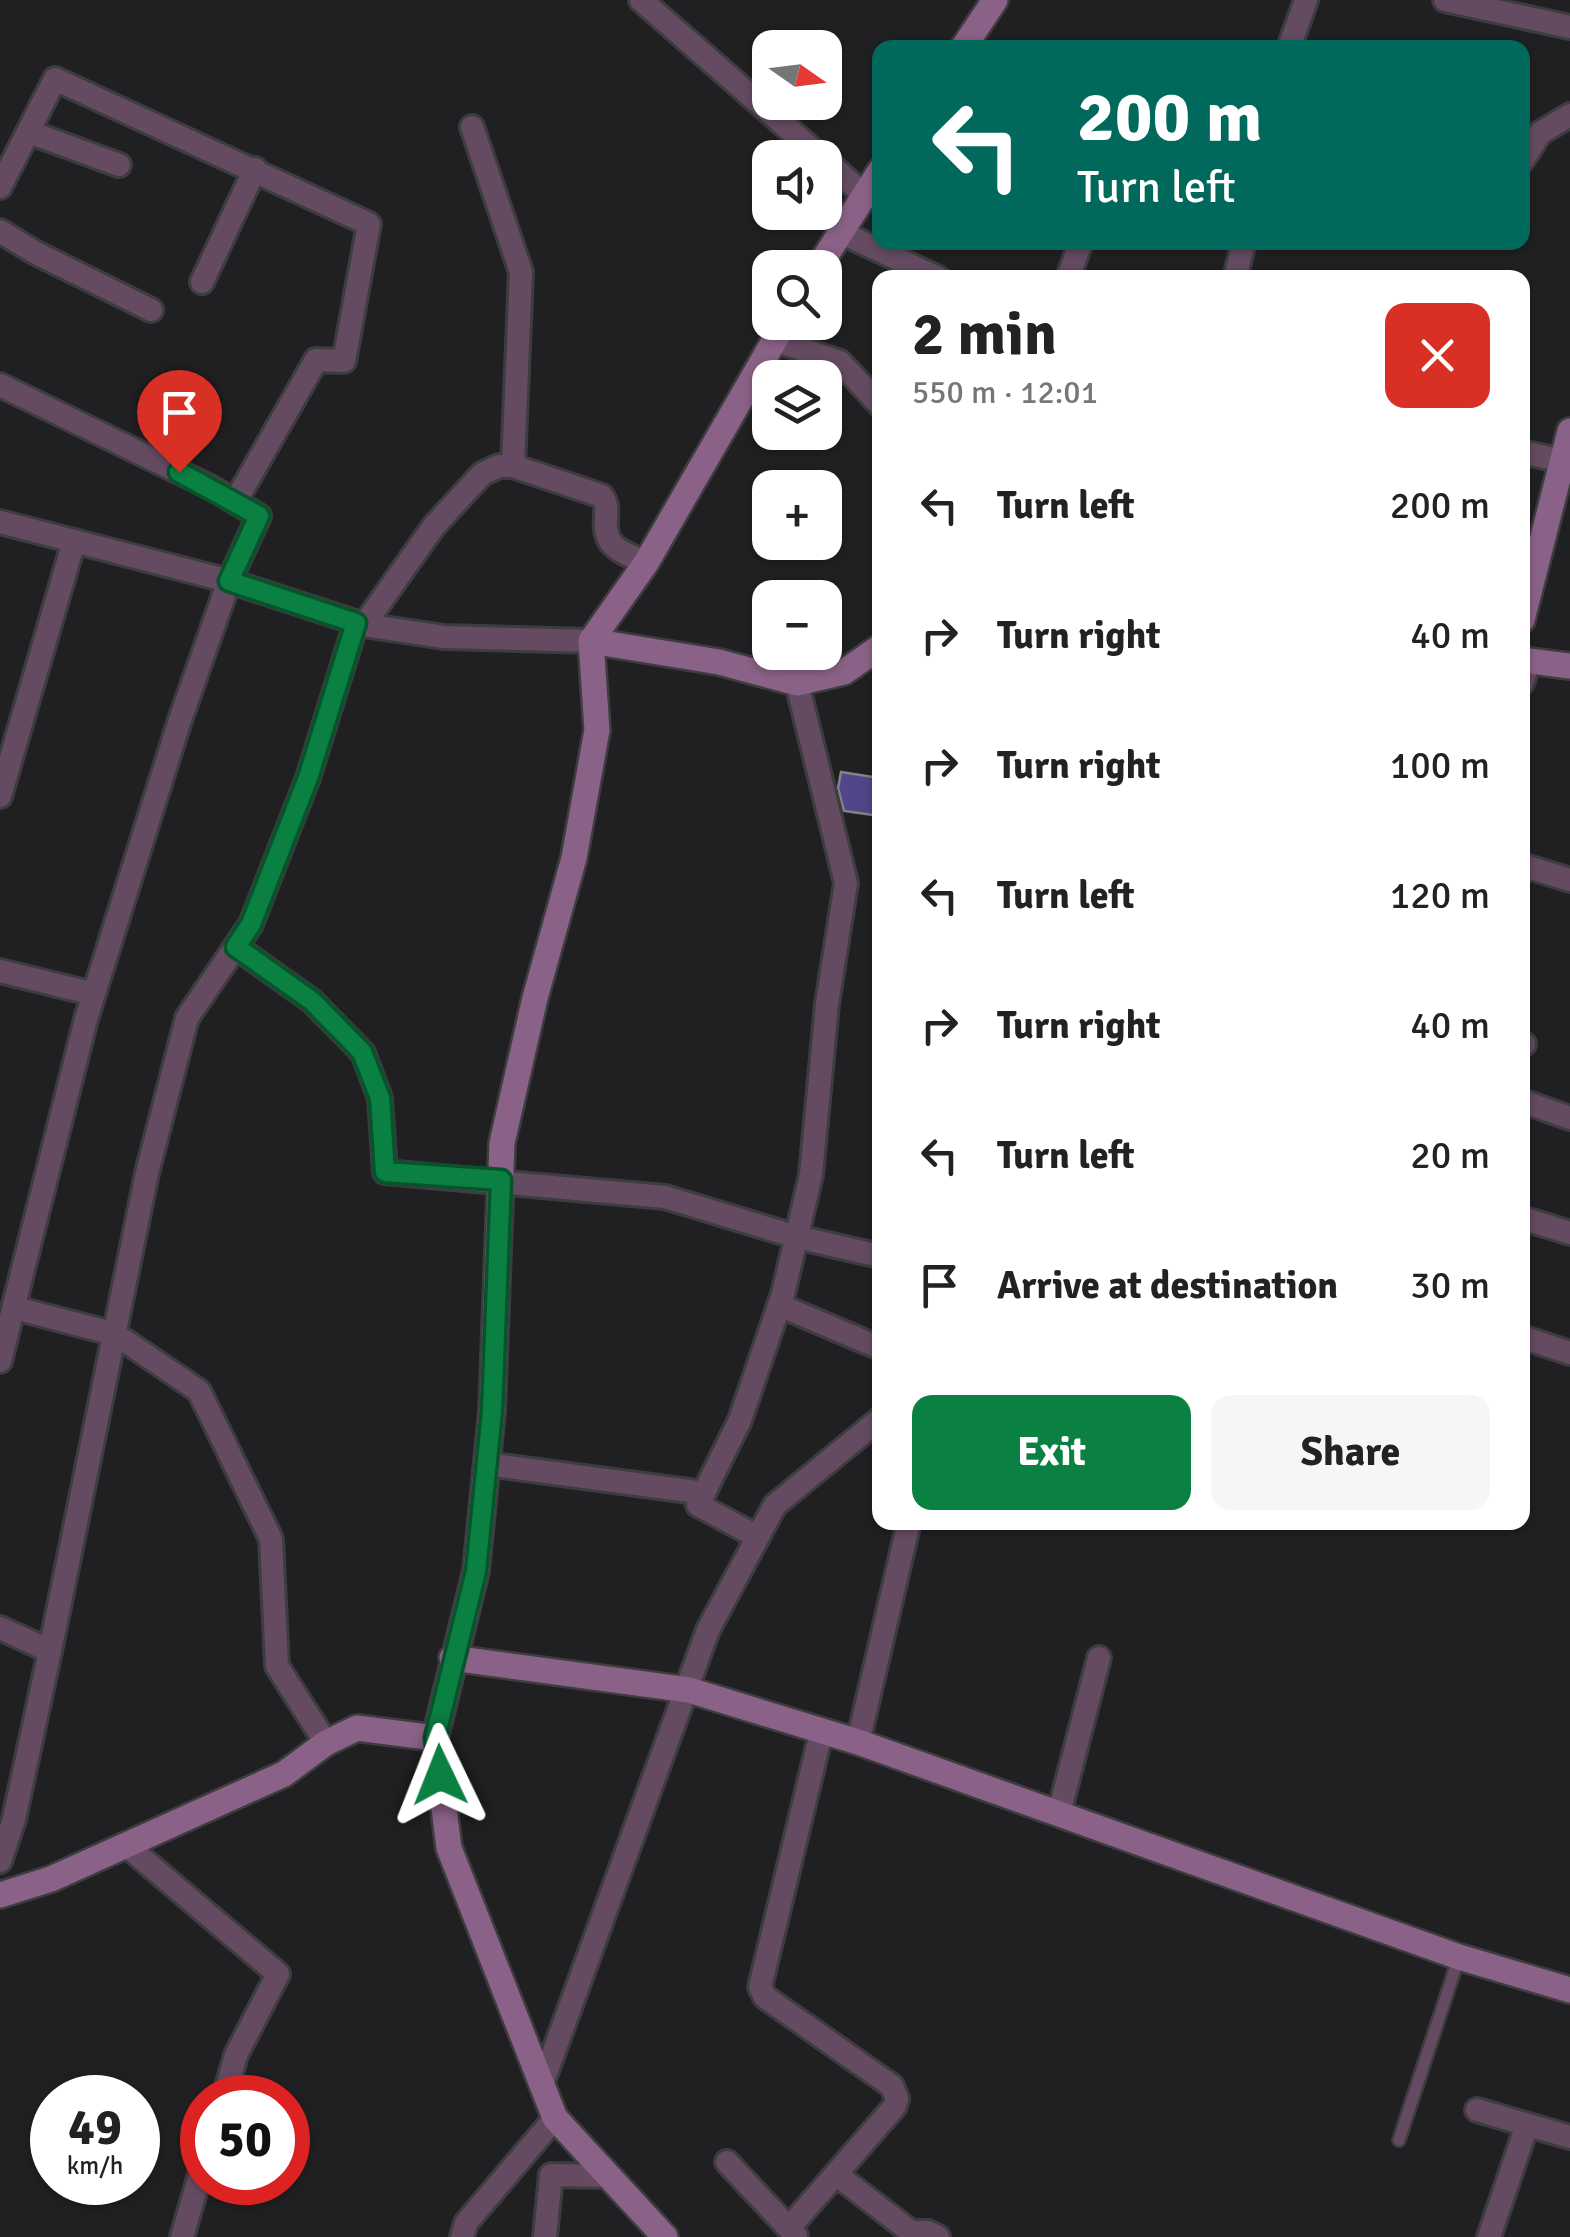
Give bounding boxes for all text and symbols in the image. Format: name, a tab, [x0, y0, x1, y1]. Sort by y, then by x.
north arrow	[752, 30, 842, 120]
map controls	[752, 30, 842, 670]
text: 200 m	[1077, 74, 1262, 160]
icon: left	[912, 80, 1042, 210]
button: sound	[752, 140, 842, 230]
text: Turn left	[1077, 160, 1236, 215]
button: search	[752, 250, 842, 340]
text: 2 min	[912, 298, 1057, 372]
button: close	[1385, 303, 1490, 408]
button: layers	[752, 360, 842, 450]
pin	[137, 370, 222, 473]
text: 550 m · 12:01	[912, 373, 1098, 412]
icon: arrive	[152, 385, 207, 440]
button: +	[752, 470, 842, 560]
icon: left	[912, 478, 967, 533]
text: Turn left	[997, 482, 1135, 529]
text: 200 m	[1390, 482, 1490, 529]
button: −	[752, 580, 842, 670]
icon: right	[912, 608, 967, 663]
text: Turn right	[997, 612, 1161, 659]
text: 40 m	[1410, 612, 1490, 659]
icon: right	[912, 738, 967, 793]
text: Turn right	[997, 742, 1161, 789]
text: 100 m	[1390, 742, 1490, 789]
icon: left	[912, 868, 967, 923]
text: Turn left	[997, 872, 1135, 919]
text: 120 m	[1390, 872, 1490, 919]
icon: right	[912, 998, 967, 1053]
text: Turn right	[997, 1002, 1161, 1049]
text: 40 m	[1410, 1002, 1490, 1049]
icon: left	[912, 1128, 967, 1183]
text: Turn left	[997, 1132, 1135, 1179]
text: 20 m	[1410, 1132, 1490, 1179]
icon: arrive	[912, 1258, 967, 1313]
text: Arrive at destination	[997, 1262, 1338, 1309]
text: 30 m	[1410, 1262, 1490, 1309]
button: Exit	[912, 1395, 1191, 1510]
button: Share	[1211, 1395, 1490, 1510]
position arrow	[388, 1723, 492, 1827]
speed limit sign: 50	[180, 2075, 310, 2205]
text: 49	[68, 2097, 122, 2159]
text: km/h	[67, 2150, 123, 2181]

